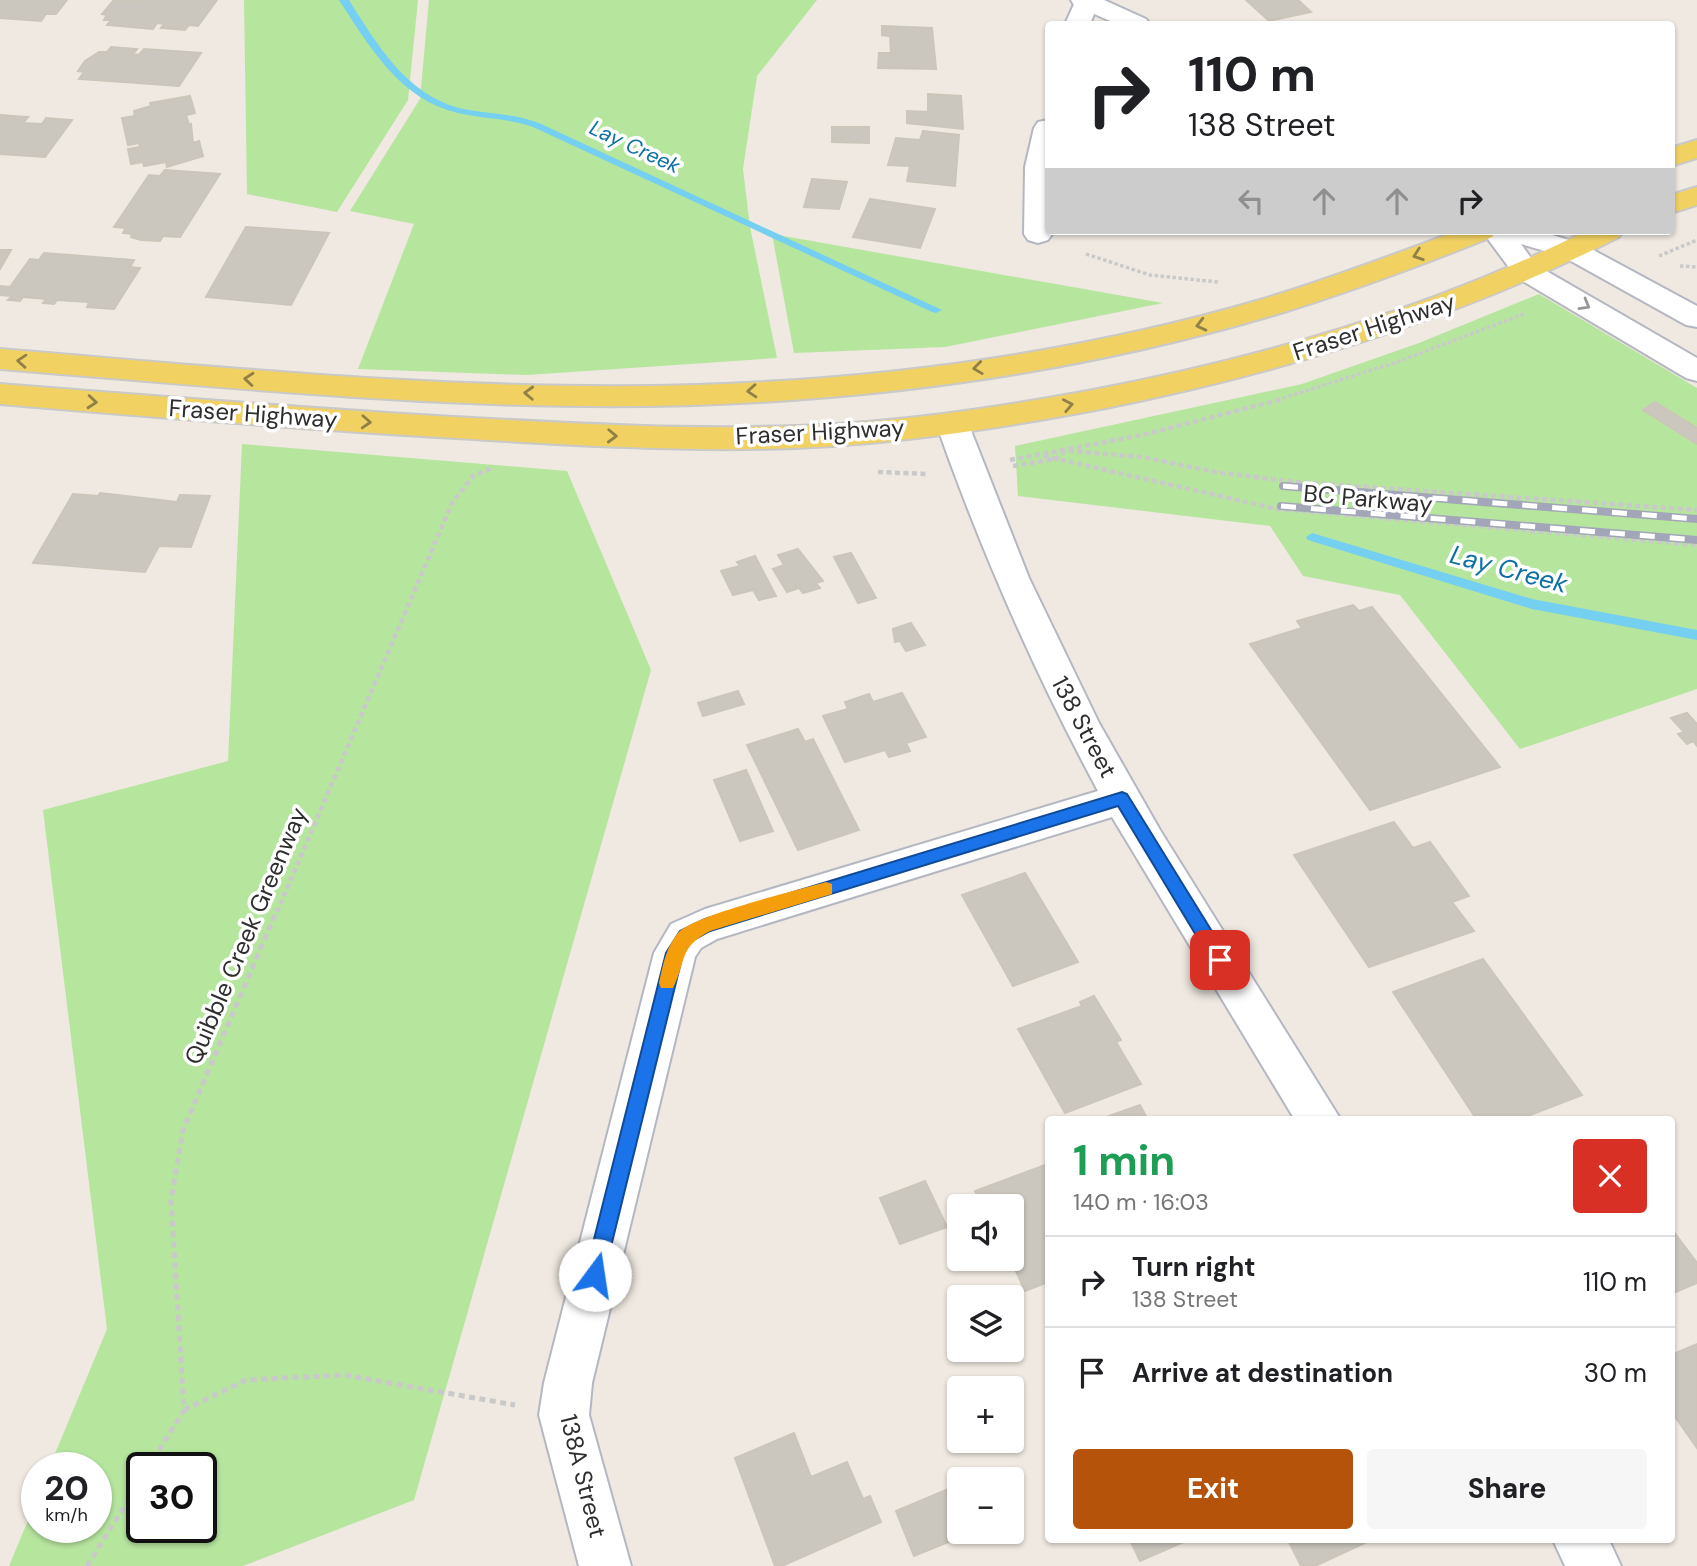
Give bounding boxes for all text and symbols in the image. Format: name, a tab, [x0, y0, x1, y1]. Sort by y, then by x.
text: 110 m	[1188, 42, 1316, 106]
icon: right	[1073, 49, 1164, 140]
text: 138 Street	[1188, 104, 1336, 146]
water label: Lay Creek	[585, 114, 685, 180]
icon: left	[1232, 182, 1270, 220]
icon: ahead	[1305, 182, 1343, 220]
icon: ahead	[1378, 182, 1416, 220]
icon: right	[1451, 182, 1489, 220]
one-way arrow	[1412, 247, 1424, 261]
street label: Fraser Highway	[1289, 286, 1459, 367]
one-way arrow	[1578, 297, 1591, 310]
one-way arrow	[1196, 317, 1208, 331]
one-way arrow	[16, 354, 27, 369]
one-way arrow	[972, 360, 984, 375]
one-way arrow	[243, 372, 254, 387]
one-way arrow	[746, 383, 757, 398]
one-way arrow	[523, 386, 534, 401]
street label: Fraser Highway	[168, 392, 338, 435]
one-way arrow	[87, 394, 98, 409]
one-way arrow	[1062, 398, 1074, 413]
street label: Fraser Highway	[735, 412, 905, 451]
one-way arrow	[360, 415, 371, 430]
one-way arrow	[607, 428, 618, 443]
street label: BC Parkway	[1302, 477, 1434, 520]
water label: Lay Creek	[1447, 537, 1572, 601]
street label: 138 Street	[1045, 671, 1124, 783]
street label: Quibble Creek Greenway	[177, 803, 314, 1069]
pin	[1190, 930, 1250, 990]
icon: arrive	[1201, 941, 1239, 979]
text: 1 min	[1073, 1133, 1175, 1188]
button: close	[1573, 1139, 1647, 1213]
text: 140 m · 16:03	[1073, 1187, 1209, 1217]
map controls	[947, 1194, 1024, 1544]
button: sound	[947, 1194, 1024, 1271]
position arrow	[558, 1238, 632, 1312]
text: Turn right	[1132, 1250, 1256, 1284]
icon: right	[1073, 1263, 1111, 1301]
text: 110 m	[1583, 1265, 1647, 1299]
text: 138 Street	[1132, 1284, 1238, 1314]
button: layers	[947, 1285, 1024, 1362]
icon: arrive	[1073, 1354, 1111, 1392]
text: Arrive at destination	[1132, 1356, 1393, 1390]
text: 30 m	[1584, 1356, 1647, 1390]
button: +	[947, 1376, 1024, 1453]
street label: 138A Street	[553, 1411, 614, 1541]
button: Exit	[1073, 1449, 1353, 1529]
button: Share	[1367, 1449, 1647, 1529]
speed limit sign: 30	[126, 1452, 217, 1543]
text: 20	[44, 1465, 89, 1511]
button: −	[947, 1467, 1024, 1544]
text: km/h	[45, 1503, 88, 1527]

